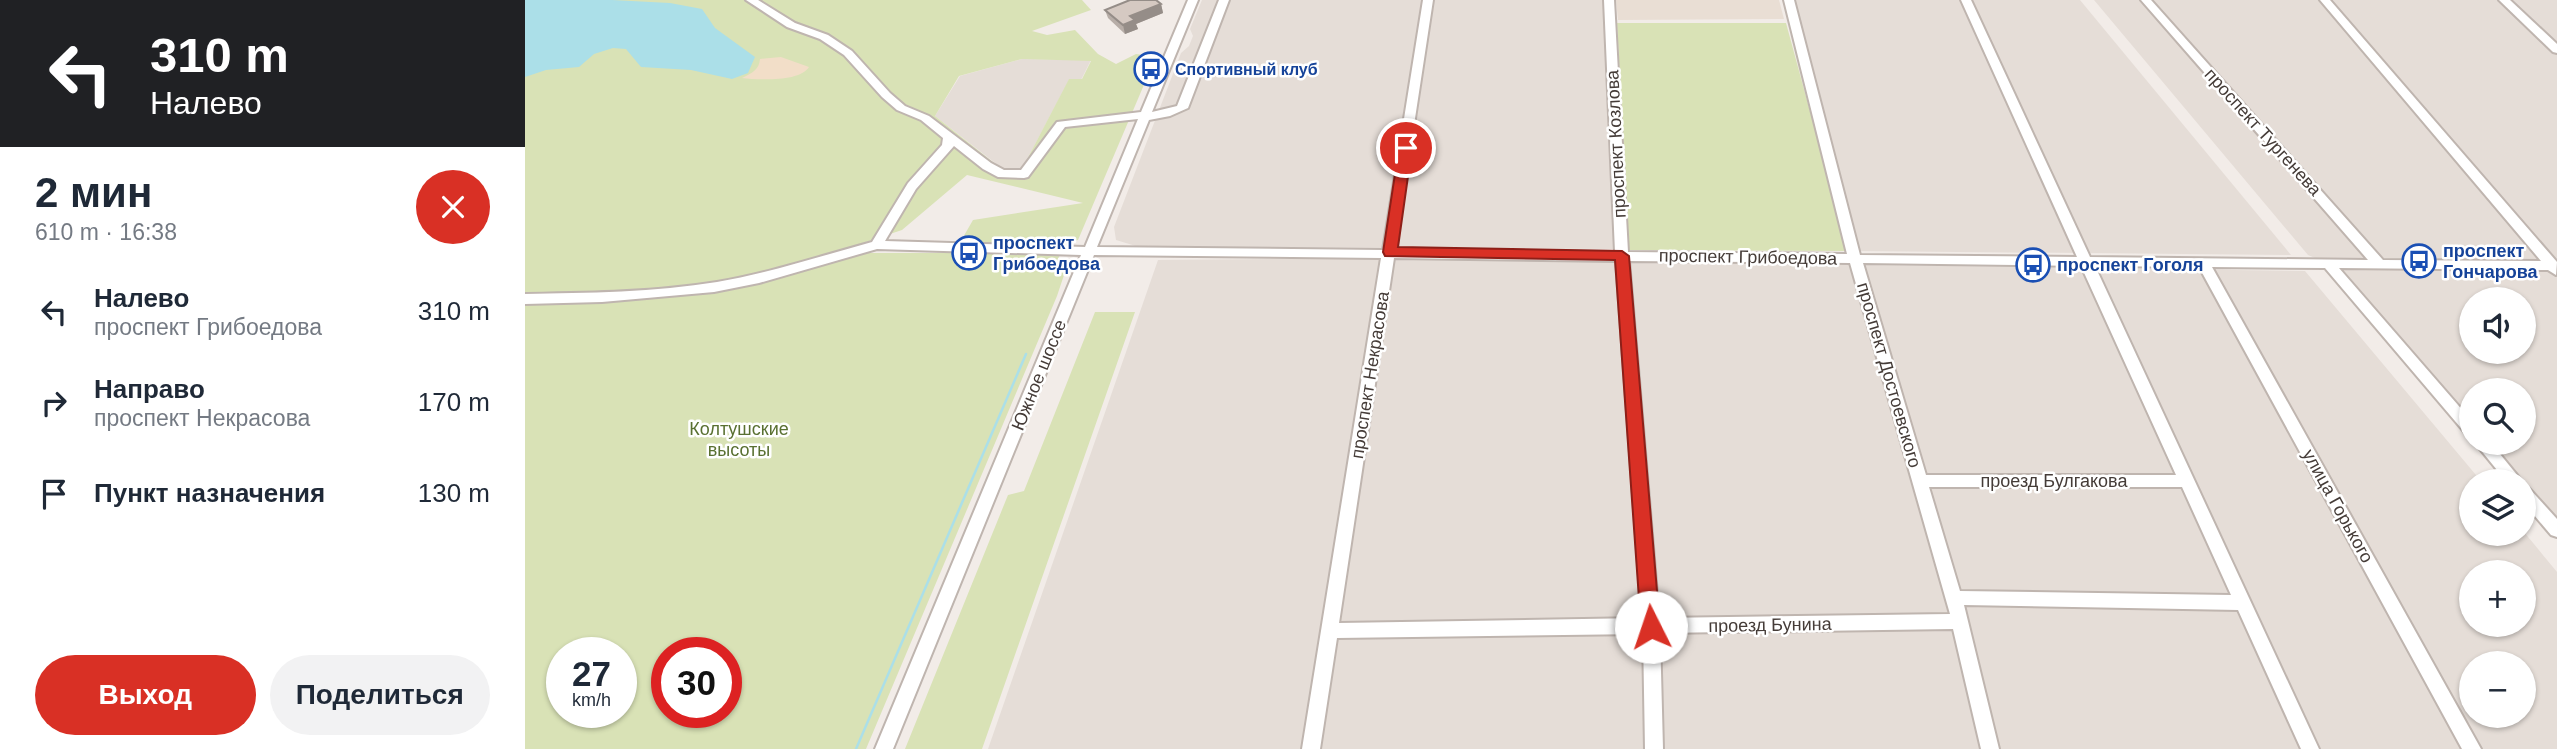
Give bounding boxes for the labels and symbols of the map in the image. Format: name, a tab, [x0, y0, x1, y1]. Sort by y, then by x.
bus stop icon: Спортивный клуб	[1132, 50, 1170, 88]
place label: Спортивный клуб	[1175, 61, 1318, 78]
street label: проспект Тургенева	[2201, 64, 2326, 200]
street label: проспект Козлова	[1602, 68, 1630, 219]
pin	[1376, 118, 1436, 178]
place label: проспект Грибоедова	[993, 233, 1101, 274]
bus stop icon: проспект Грибоедова	[950, 234, 988, 272]
place label: проспект Гончарова	[2443, 241, 2538, 282]
bus stop icon: проспект Гончарова	[2400, 242, 2438, 280]
street label: проспект Грибоедова	[1659, 245, 1838, 269]
bus stop icon: проспект Гоголя	[2014, 246, 2052, 284]
place label: проспект Гоголя	[2057, 255, 2203, 275]
street label: проспект Достоевского	[1853, 280, 1925, 470]
street label: проспект Некрасова	[1347, 289, 1393, 460]
street label: Южное шоссе	[1008, 317, 1070, 433]
park label: Колтушские высоты	[689, 419, 789, 460]
street label: улица Горького	[2299, 446, 2377, 566]
street label: проезд Булгакова	[1981, 471, 2128, 491]
position arrow	[1614, 590, 1688, 664]
street label: проезд Бунина	[1708, 614, 1833, 636]
speed limit sign: 30	[651, 637, 742, 728]

